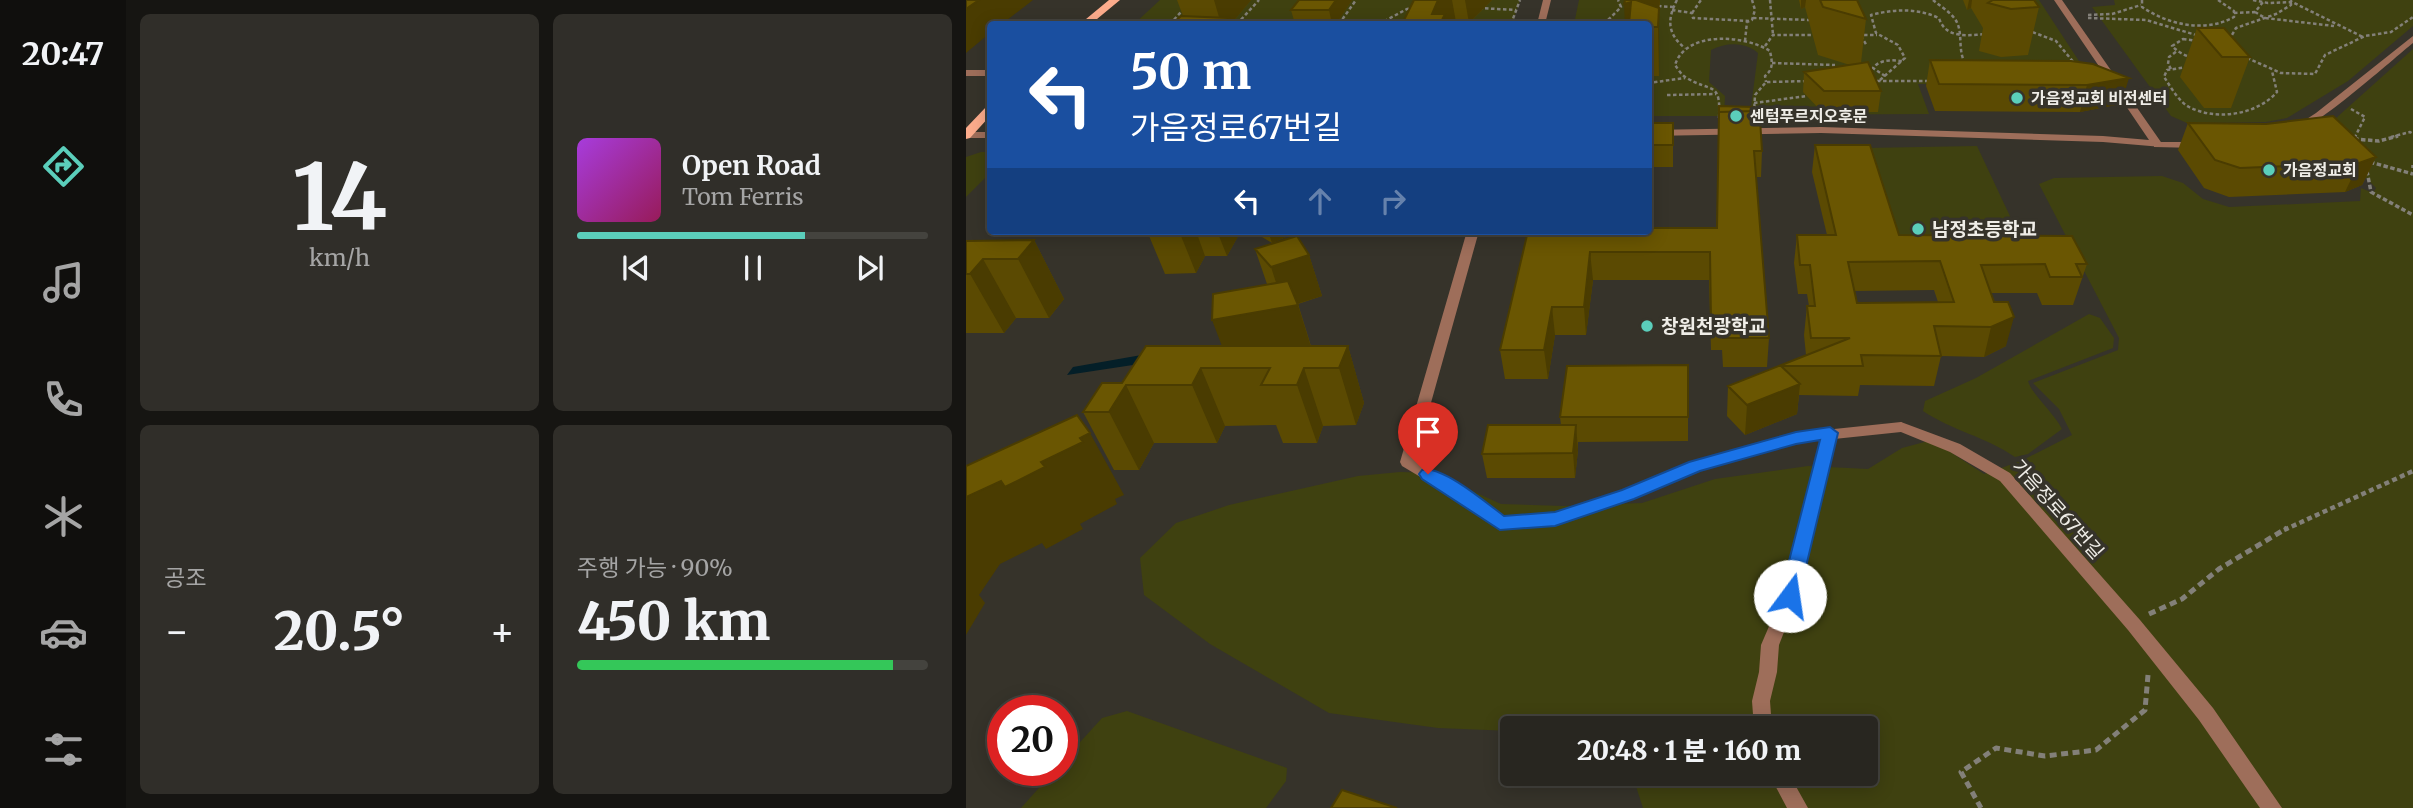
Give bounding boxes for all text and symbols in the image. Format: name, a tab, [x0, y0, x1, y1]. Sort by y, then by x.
text: 20:47	[22, 34, 104, 74]
text: 50 m	[1130, 41, 1251, 102]
icon: left	[1015, 49, 1106, 140]
place label: 가음정교회 비전센터	[2031, 88, 2167, 108]
marker: 가음정교회 비전센터	[2009, 90, 2025, 106]
place label: 센텀푸르지오후문	[1750, 106, 1868, 126]
text: 가음정로67번길	[1130, 108, 1342, 148]
marker: 센텀푸르지오후문	[1728, 108, 1744, 124]
text: 14	[292, 140, 387, 255]
icon: directions	[39, 142, 88, 191]
text: Open Road	[682, 149, 821, 182]
place label: 가음정교회	[2283, 160, 2357, 180]
marker: 가음정교회	[2261, 162, 2277, 178]
text: Tom Ferris	[682, 182, 804, 211]
icon: left	[1228, 182, 1266, 220]
icon: ahead	[1301, 182, 1339, 220]
icon: right	[1374, 182, 1412, 220]
place label: 남정초등학교	[1932, 217, 2037, 241]
marker: 남정초등학교	[1910, 221, 1926, 237]
text: km/h	[309, 243, 370, 272]
icon: previous	[617, 249, 655, 287]
icon: pause	[734, 249, 772, 287]
icon: next	[851, 249, 889, 287]
icon: music	[39, 258, 88, 307]
place label: 창원천광학교	[1661, 314, 1766, 338]
marker: 창원천광학교	[1639, 318, 1655, 334]
icon: phone	[39, 375, 88, 424]
pin	[1398, 402, 1458, 474]
icon: arrive	[1409, 413, 1447, 451]
street label: 가음정로67번길	[2007, 454, 2109, 564]
icon: climate	[39, 492, 88, 541]
text: 주행 가능 · 90%	[577, 553, 733, 582]
position arrow	[1753, 559, 1827, 633]
text: 공조	[164, 563, 206, 592]
text: 450 km	[577, 589, 770, 654]
text: 20.5°	[274, 599, 405, 664]
icon: car	[39, 608, 88, 657]
text: −	[164, 608, 189, 655]
text: +	[490, 608, 515, 655]
speed limit sign: 20	[987, 695, 1078, 786]
icon: filters	[39, 725, 88, 774]
text: 20:48 · 1 분 · 160 m	[1577, 734, 1801, 767]

